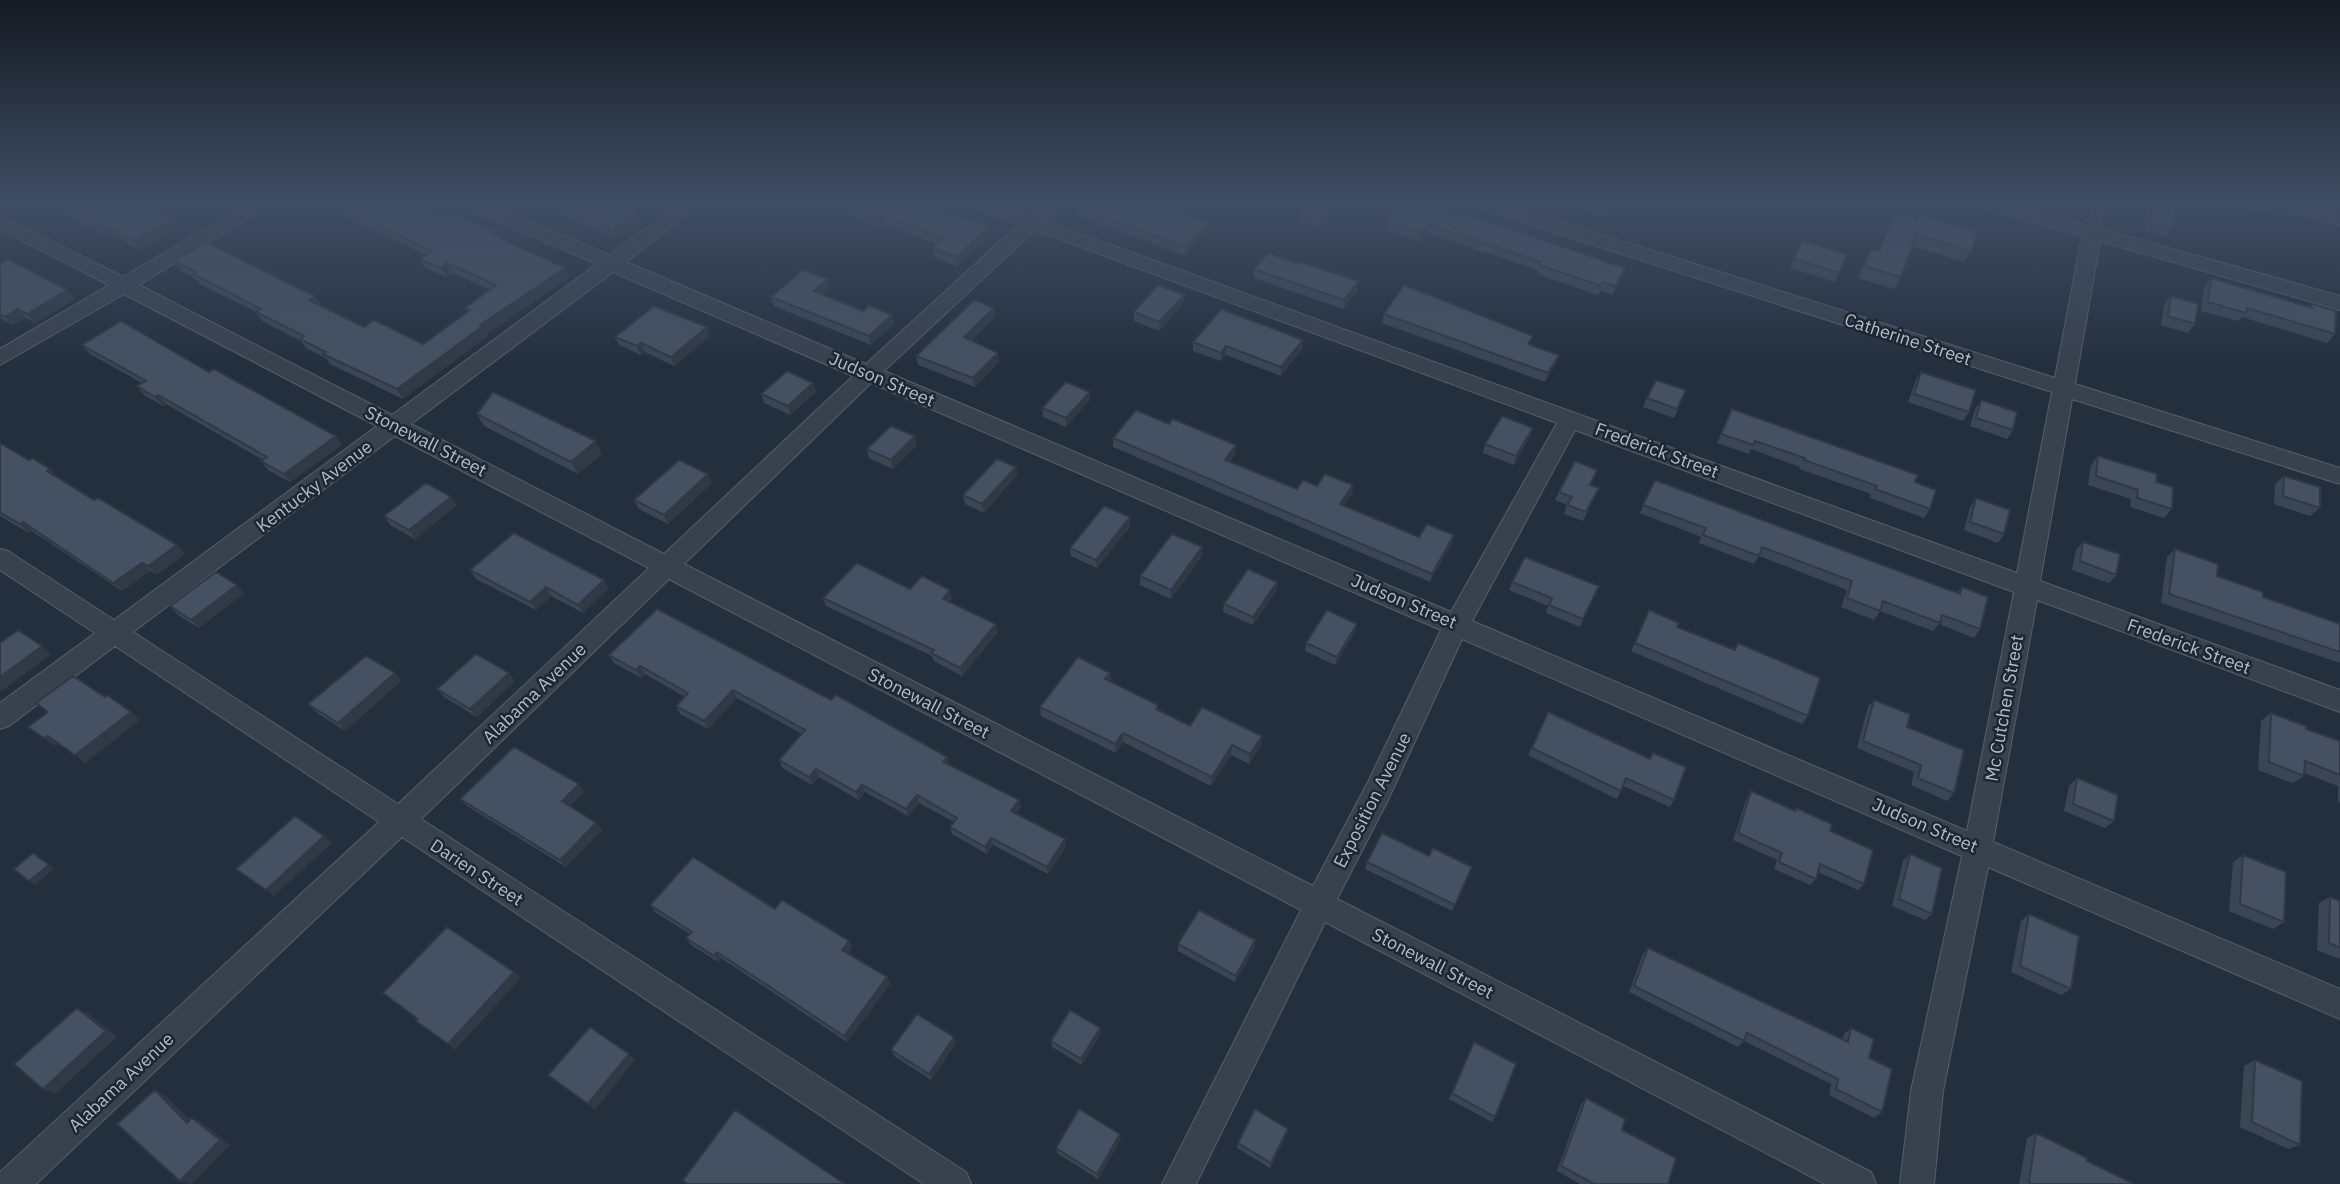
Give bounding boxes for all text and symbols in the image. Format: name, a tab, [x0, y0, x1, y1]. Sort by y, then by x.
street label: Catherine Street	[1842, 308, 1974, 370]
street label: Judson Street	[826, 346, 938, 412]
street label: Stonewall Street	[361, 400, 491, 482]
street label: Frederick Street	[1592, 417, 1722, 483]
street label: Kentucky Avenue	[251, 435, 377, 537]
street label: Judson Street	[1348, 568, 1460, 634]
street label: Frederick Street	[2124, 613, 2254, 679]
street label: Mc Cutchen Street	[1980, 633, 2028, 783]
street label: Alabama Avenue	[477, 637, 591, 748]
street label: Stonewall Street	[864, 662, 994, 744]
street label: Exposition Avenue	[1328, 728, 1416, 872]
street label: Judson Street	[1869, 792, 1981, 858]
street label: Darien Street	[426, 833, 528, 911]
street label: Stonewall Street	[1368, 922, 1498, 1004]
street label: Alabama Avenue	[64, 1027, 179, 1137]

